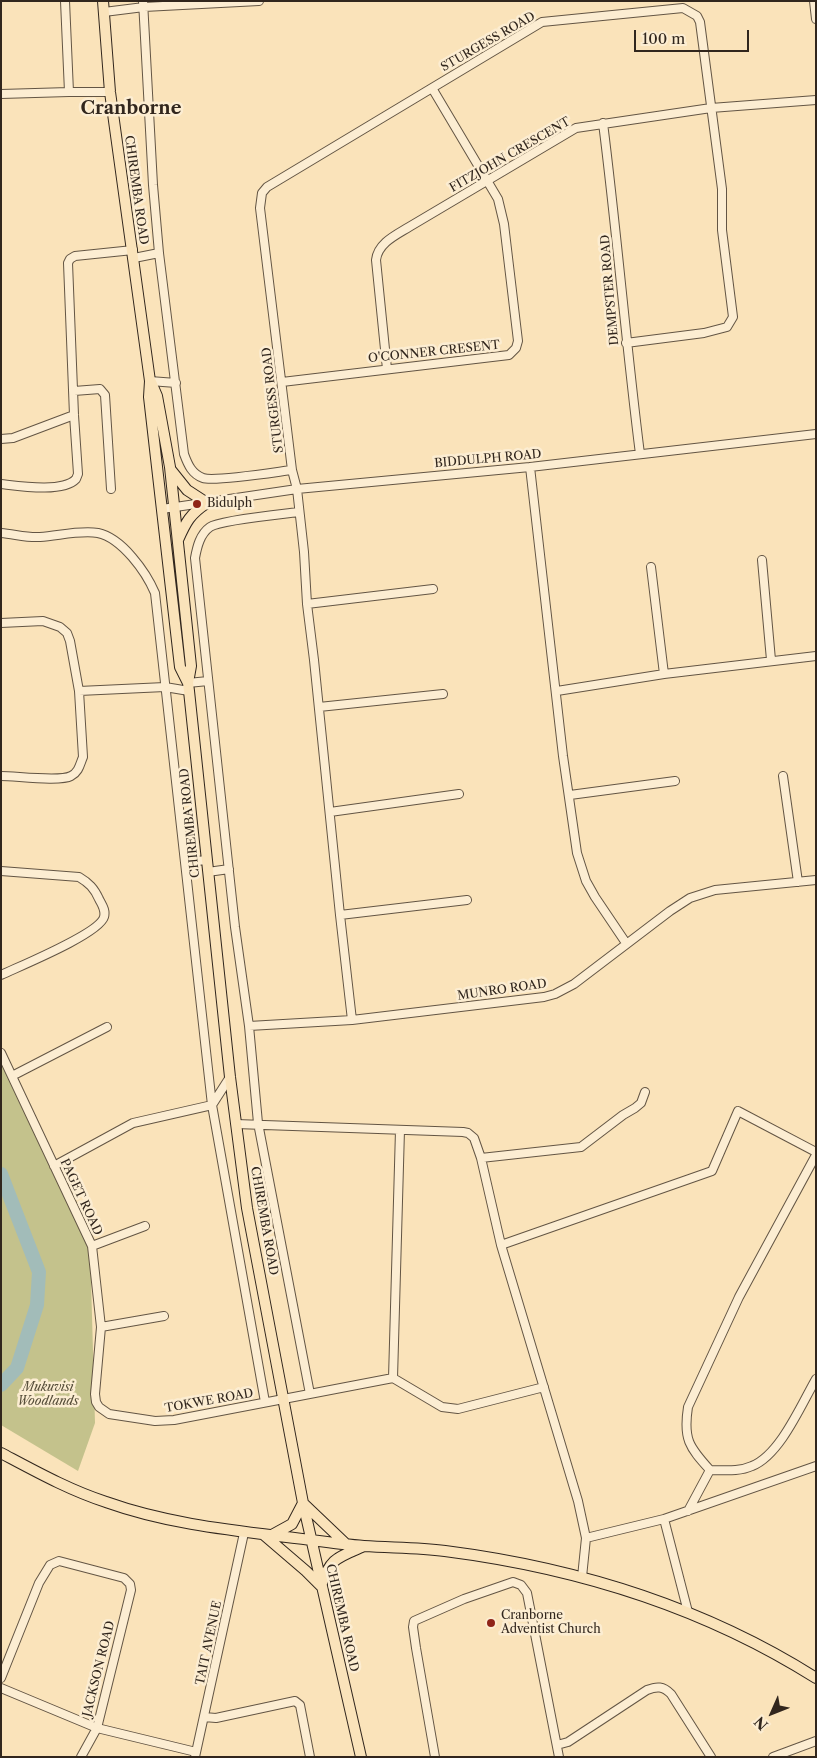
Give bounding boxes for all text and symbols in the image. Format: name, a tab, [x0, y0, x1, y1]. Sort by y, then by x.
street label: STURGESS ROAD	[438, 9, 538, 75]
scale bar	[637, 20, 752, 52]
text: 100 m	[642, 29, 685, 48]
district label: Cranborne	[81, 98, 181, 120]
street label: FITZJOHN CRESCENT	[447, 115, 573, 195]
street label: CHIREMBA ROAD	[121, 134, 151, 246]
street label: DEMPSTER ROAD	[598, 234, 622, 346]
street label: O'CONNER CRESENT	[367, 338, 501, 366]
street label: STURGESS ROAD	[259, 346, 287, 454]
street label: BIDDULPH ROAD	[434, 447, 542, 471]
place label: Bidulph	[207, 497, 252, 511]
marker: Bidulph	[191, 498, 203, 510]
street label: CHIREMBA ROAD	[177, 767, 203, 879]
street label: MUNRO ROAD	[456, 977, 548, 1003]
street label: PAGET ROAD	[57, 1156, 105, 1238]
street label: CHIREMBA ROAD	[247, 1165, 281, 1277]
park label: Mukuvisi Woodlands	[17, 1381, 79, 1409]
street label: TOKWE ROAD	[164, 1386, 254, 1416]
street label: CHIREMBA ROAD	[323, 1563, 361, 1673]
street label: TAIT AVENUE	[193, 1599, 225, 1687]
place label: Cranborne Adventist Church	[501, 1609, 601, 1637]
marker: Cranborne Adventist Church	[485, 1617, 497, 1629]
street label: JACKSON ROAD	[80, 1620, 118, 1718]
north arrow	[747, 1688, 797, 1738]
text: N	[751, 1713, 772, 1734]

